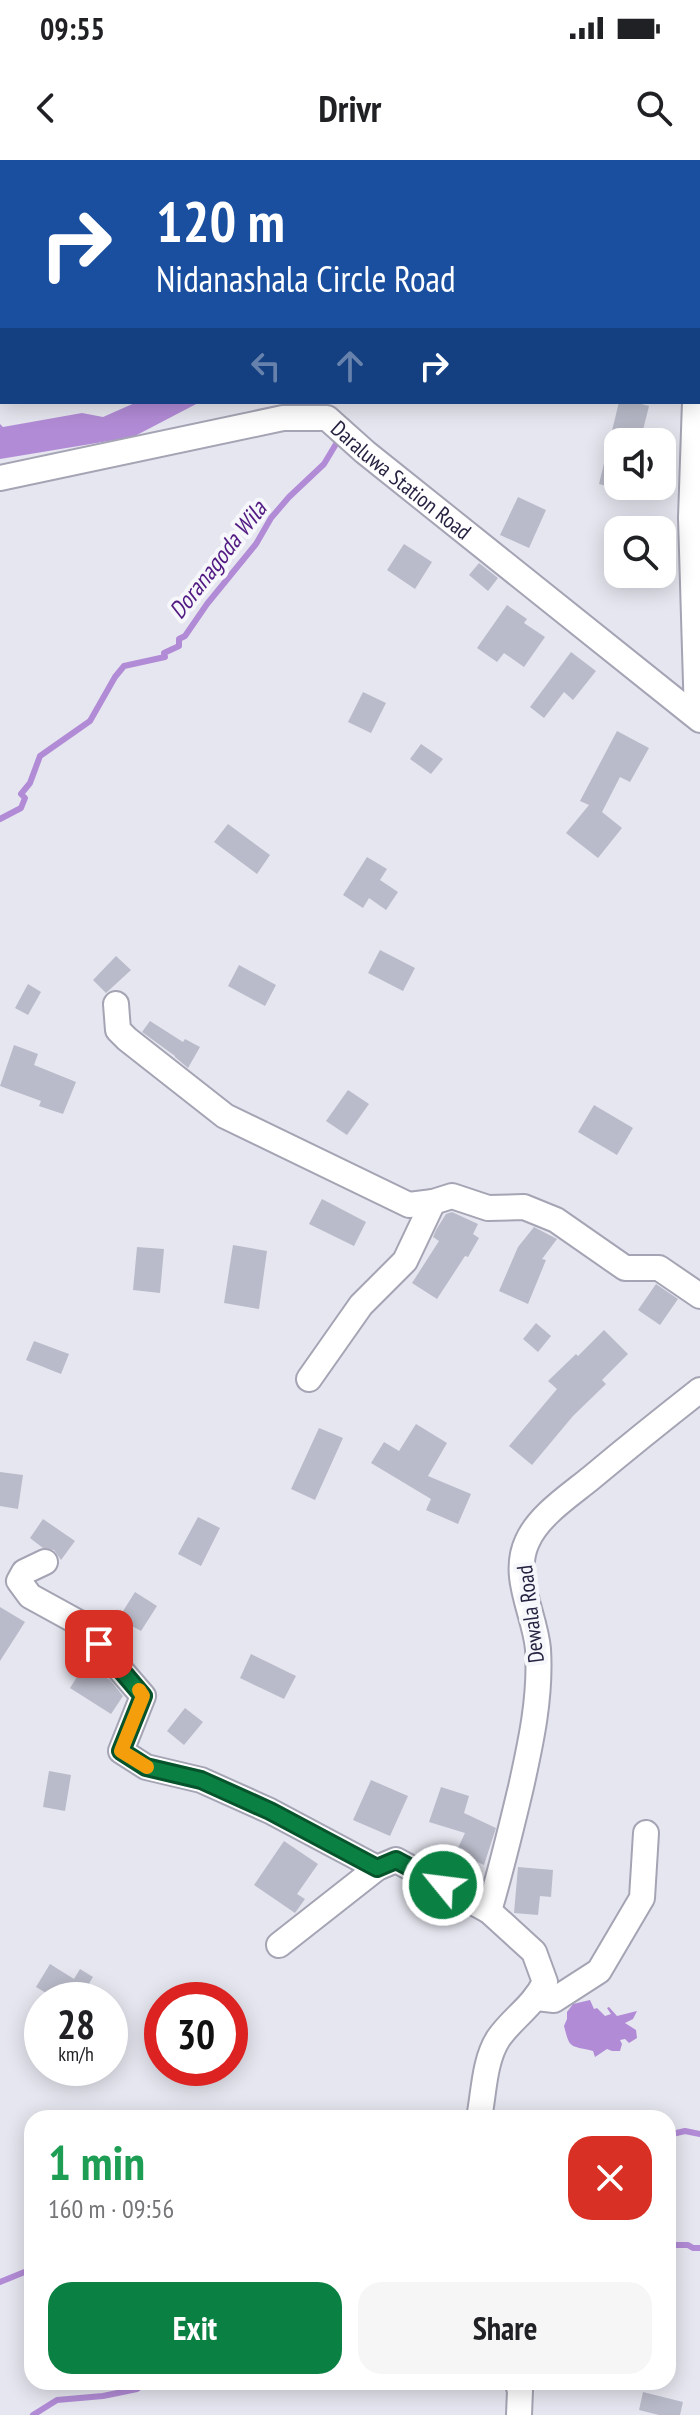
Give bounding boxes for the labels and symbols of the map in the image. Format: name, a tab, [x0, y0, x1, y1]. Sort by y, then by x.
street label: Daraluwa Station Road	[325, 414, 477, 546]
water label: Doranagoda Wila	[162, 493, 274, 625]
street label: Dewala Road	[510, 1563, 550, 1665]
pin	[65, 1610, 133, 1678]
position arrow	[401, 1843, 485, 1927]
speed limit sign: 30	[144, 1982, 248, 2086]

